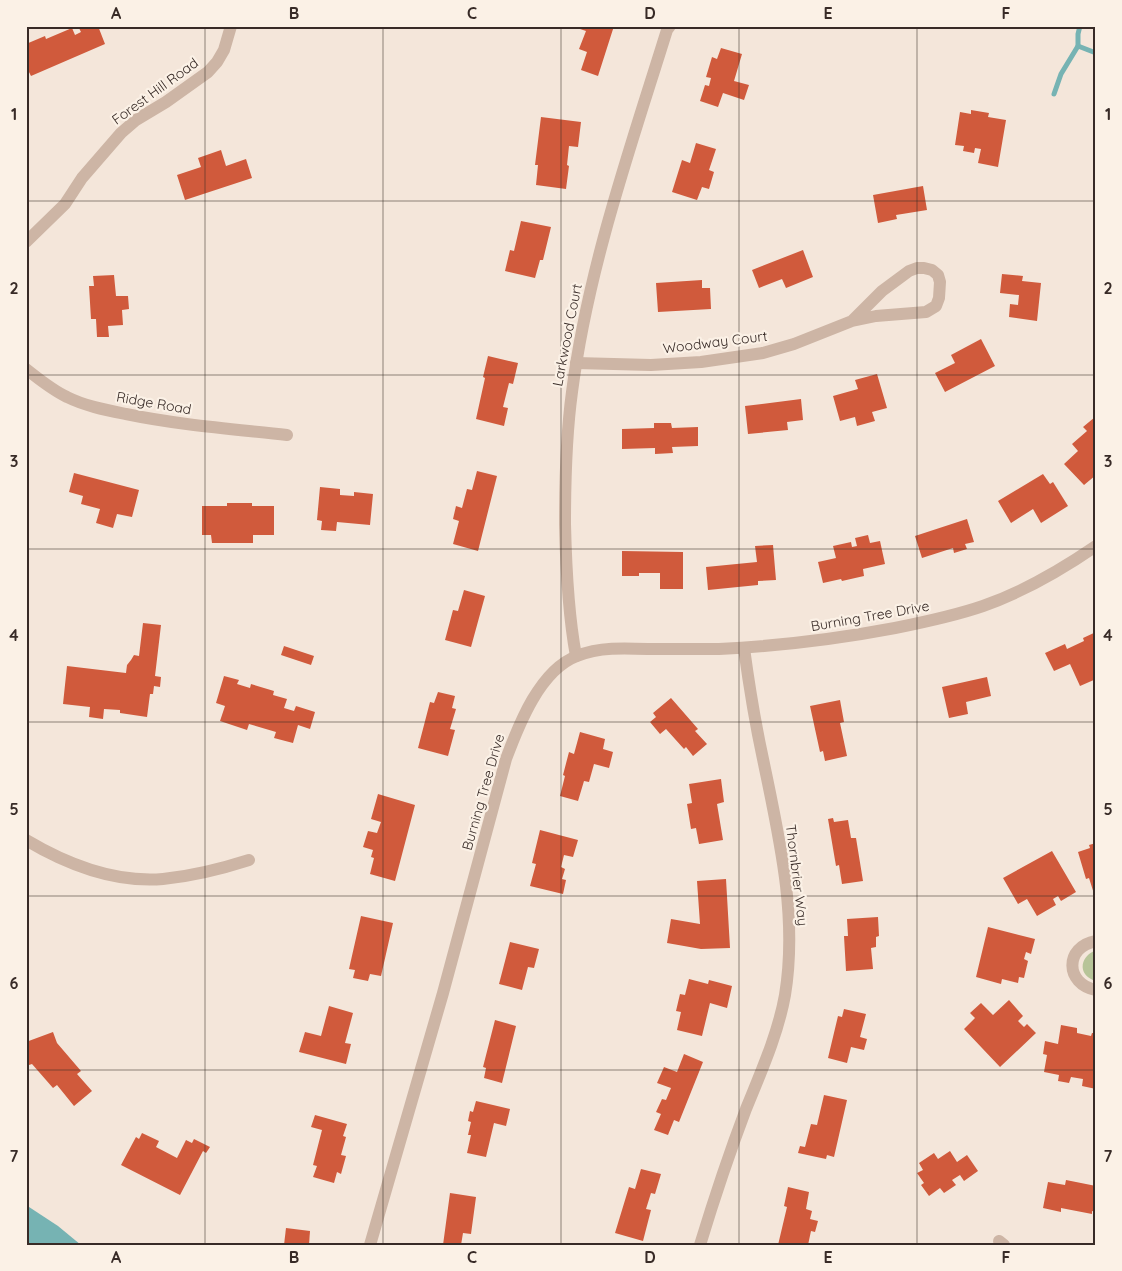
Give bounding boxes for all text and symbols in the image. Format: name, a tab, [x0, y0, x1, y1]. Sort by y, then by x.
text: A	[111, 3, 122, 23]
text: B	[289, 3, 299, 23]
text: C	[467, 3, 477, 23]
text: D	[644, 3, 656, 23]
text: E	[823, 3, 833, 23]
text: F	[1002, 3, 1011, 23]
street label: Forest Hill Road	[108, 54, 202, 128]
text: 1	[11, 104, 17, 124]
text: 1	[1105, 104, 1111, 124]
text: 2	[9, 278, 19, 298]
text: 2	[1103, 278, 1113, 298]
street label: Larkwood Court	[548, 282, 586, 388]
street label: Woodway Court	[662, 327, 769, 357]
street label: Ridge Road	[115, 388, 193, 418]
text: 3	[10, 451, 18, 471]
text: 3	[1104, 451, 1112, 471]
street label: Burning Tree Drive	[809, 597, 931, 635]
text: 4	[9, 625, 19, 645]
text: 4	[1103, 625, 1113, 645]
street label: Burning Tree Drive	[458, 732, 508, 852]
text: 5	[9, 799, 19, 819]
text: 5	[1103, 799, 1113, 819]
street label: Thornbrier Way	[782, 823, 812, 927]
text: 6	[10, 973, 19, 993]
text: 6	[1104, 973, 1113, 993]
text: 7	[10, 1146, 19, 1166]
text: 7	[1104, 1146, 1113, 1166]
text: A	[111, 1247, 122, 1267]
text: B	[289, 1247, 299, 1267]
text: C	[467, 1247, 477, 1267]
text: D	[644, 1247, 656, 1267]
text: E	[823, 1247, 833, 1267]
text: F	[1002, 1247, 1011, 1267]

